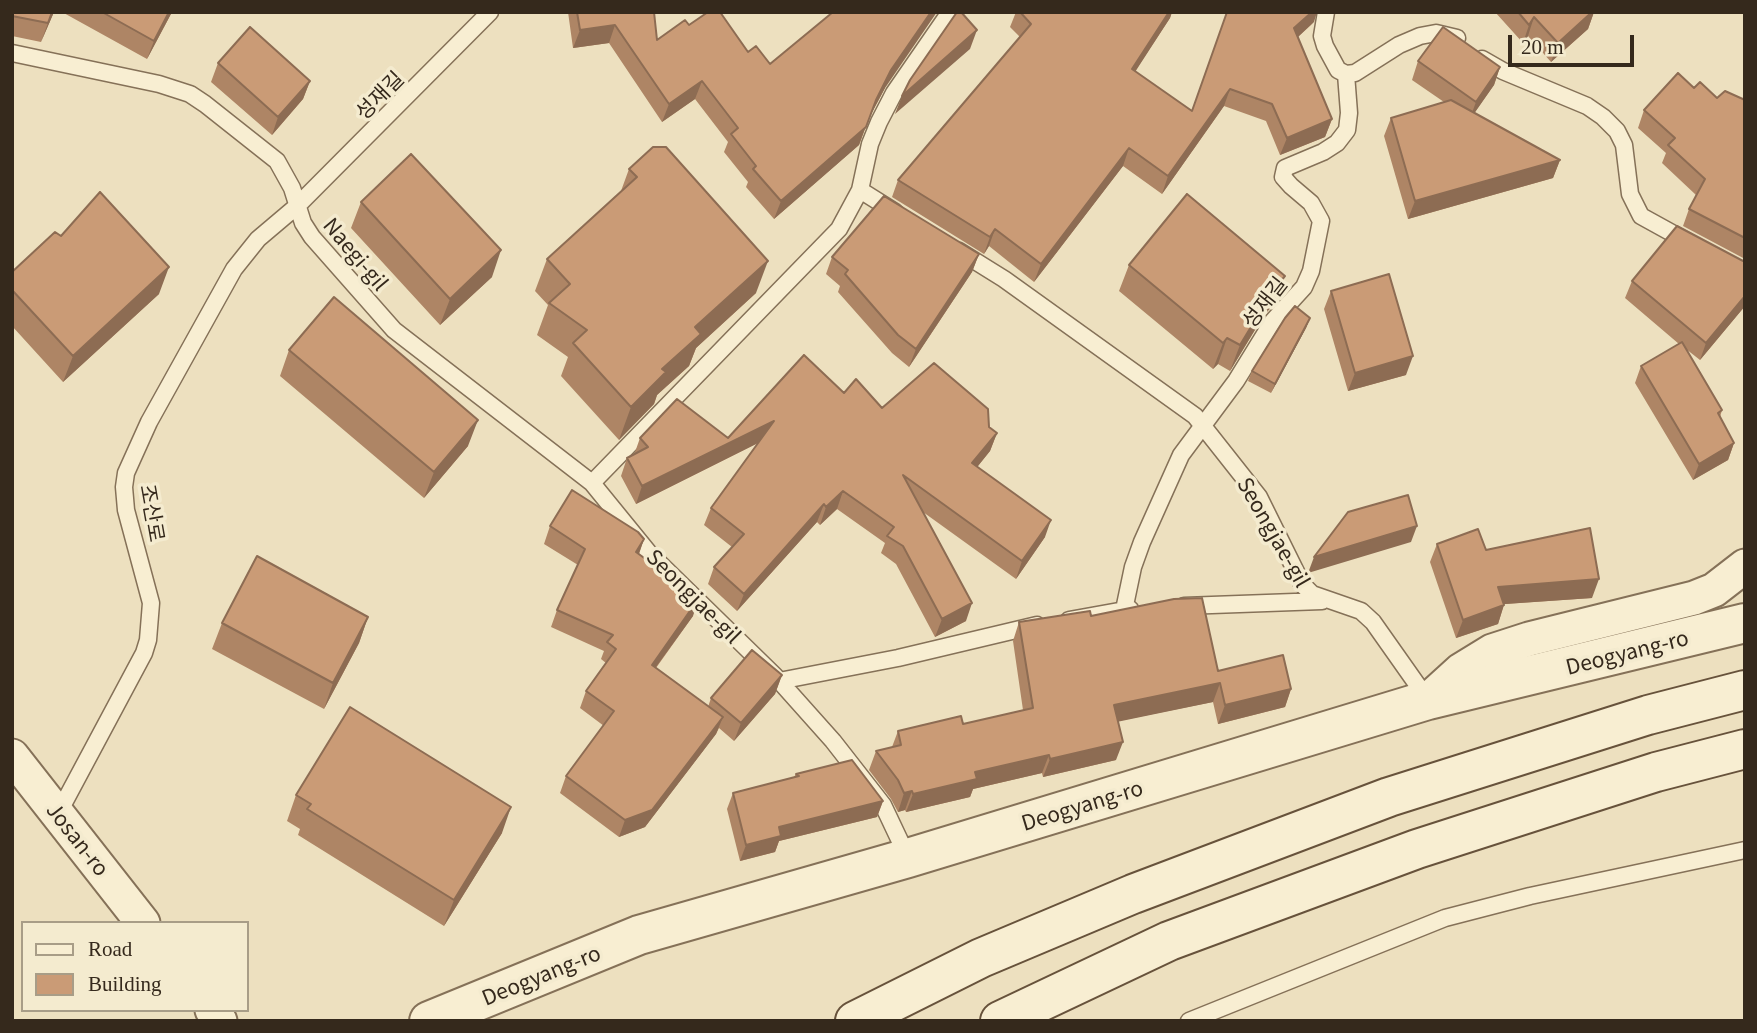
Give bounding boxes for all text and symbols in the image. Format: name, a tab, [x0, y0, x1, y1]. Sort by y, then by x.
scale bar	[1512, 21, 1638, 65]
text: 20 m	[1521, 35, 1564, 59]
street label: 성재길	[350, 66, 408, 124]
street label: Naegi-gil	[318, 213, 394, 295]
street label: 성재길	[1236, 271, 1292, 333]
street label: Seongjae-gil	[1232, 473, 1316, 591]
street label: 조산로	[136, 482, 170, 544]
street label: Seongjae-gil	[642, 544, 746, 648]
street label: Deogyang-ro	[1563, 625, 1691, 679]
street label: Deogyang-ro	[1018, 775, 1146, 835]
street label: Josan-ro	[42, 797, 114, 881]
legend	[21, 921, 248, 1012]
text: Road	[88, 937, 132, 961]
street label: Deogyang-ro	[478, 940, 604, 1010]
text: Building	[88, 972, 162, 996]

